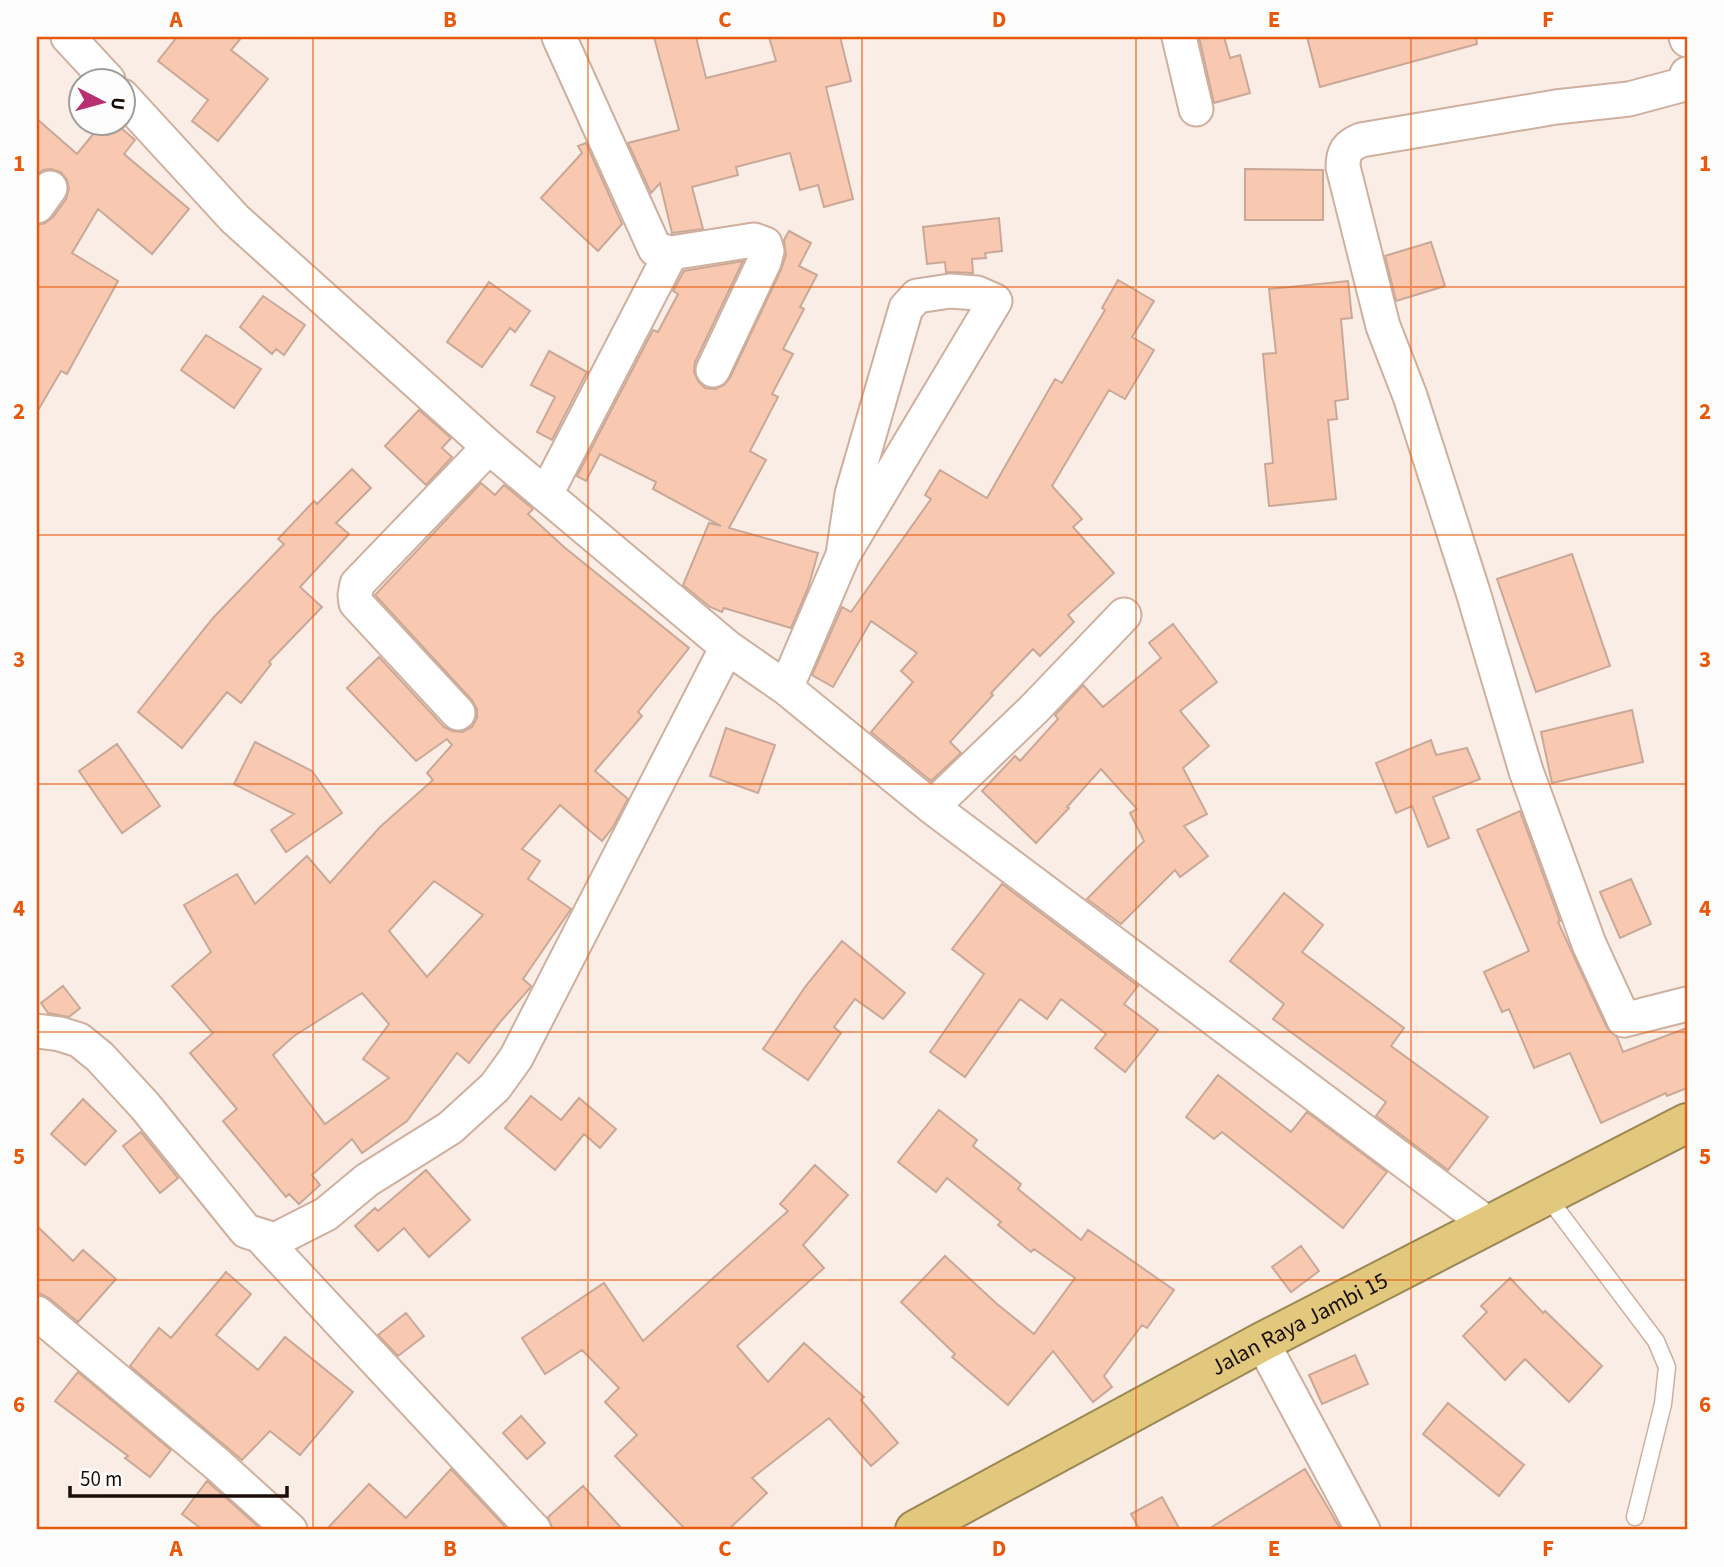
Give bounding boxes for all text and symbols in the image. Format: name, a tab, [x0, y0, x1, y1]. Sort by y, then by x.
text: A	[168, 3, 183, 36]
text: B	[443, 3, 457, 36]
text: C	[718, 3, 732, 36]
text: D	[992, 3, 1006, 36]
text: E	[1268, 3, 1280, 36]
text: F	[1542, 3, 1554, 36]
north arrow	[66, 66, 136, 136]
text: U	[103, 96, 132, 111]
text: 1	[13, 147, 25, 180]
text: 1	[1699, 147, 1711, 180]
text: 2	[13, 395, 25, 428]
text: 2	[1699, 395, 1711, 428]
text: 3	[13, 643, 25, 676]
text: 3	[1699, 643, 1711, 676]
text: 4	[13, 892, 25, 925]
text: 4	[1699, 892, 1711, 925]
text: 5	[13, 1140, 25, 1173]
text: 5	[1699, 1140, 1711, 1173]
street label: Jalan Raya Jambi 15	[1204, 1264, 1393, 1383]
text: 6	[13, 1388, 25, 1421]
text: 6	[1699, 1388, 1711, 1421]
scale bar	[70, 1455, 287, 1499]
text: 50 m	[80, 1464, 122, 1494]
text: A	[168, 1532, 183, 1565]
text: B	[443, 1532, 457, 1565]
text: C	[718, 1532, 732, 1565]
text: D	[992, 1532, 1006, 1565]
text: E	[1268, 1532, 1280, 1565]
text: F	[1542, 1532, 1554, 1565]

